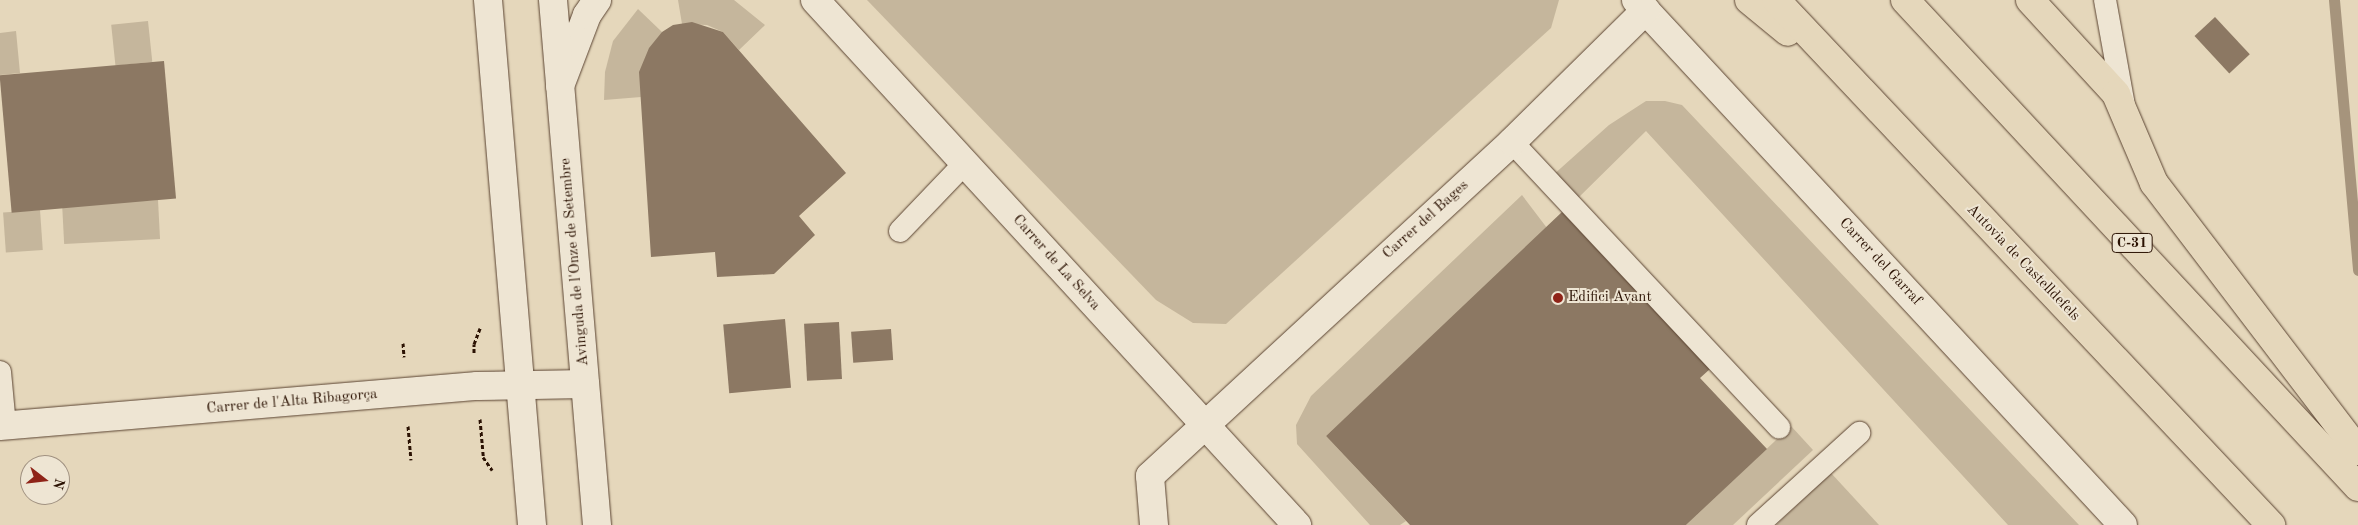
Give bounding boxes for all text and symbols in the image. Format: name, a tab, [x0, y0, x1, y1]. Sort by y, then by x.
street label: Avinguda de l'Onze de Setembre	[557, 157, 593, 367]
street label: Carrer del Bages	[1379, 177, 1473, 263]
street label: Autovia de Castelldefels	[1963, 201, 2083, 325]
street label: Carrer de La Selva	[1008, 211, 1104, 315]
street label: Carrer del Garraf	[1835, 215, 1925, 309]
road number: C-31	[2111, 232, 2153, 254]
place label: Edifici Avant	[1568, 289, 1652, 307]
marker: Edifici Avant	[1552, 292, 1564, 304]
street label: Carrer de l'Alta Ribagorça	[206, 386, 378, 418]
north arrow	[20, 455, 70, 505]
text: N	[50, 477, 67, 491]

